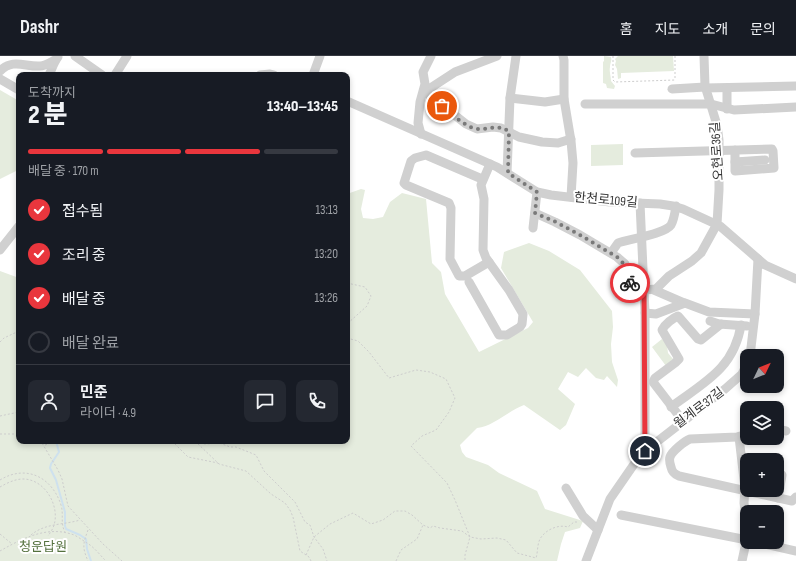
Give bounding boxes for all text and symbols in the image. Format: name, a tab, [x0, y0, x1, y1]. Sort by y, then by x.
text: Dashr	[20, 16, 59, 39]
text: 홈	[620, 21, 633, 38]
text: 지도	[655, 21, 680, 38]
text: 소개	[702, 21, 728, 38]
text: 문의	[750, 21, 776, 38]
text: 도착까지	[28, 85, 76, 101]
pin	[425, 89, 459, 123]
icon: bag	[431, 95, 453, 117]
text: 13:40–13:45	[267, 97, 338, 116]
text: 2 분	[28, 100, 68, 131]
street label: 오현로36길	[707, 121, 727, 181]
text: 배달 중 · 170 m	[28, 163, 99, 179]
street label: 한천로109길	[573, 189, 639, 211]
icon: check	[28, 199, 50, 221]
text: 접수됨	[62, 202, 103, 221]
text: 13:13	[316, 202, 338, 218]
icon: check	[28, 243, 50, 265]
text: 조리 중	[62, 246, 106, 265]
text: 13:20	[314, 246, 338, 262]
courier	[610, 263, 650, 303]
icon: bike	[619, 272, 641, 294]
icon: check	[28, 287, 50, 309]
text: 배달 중	[62, 290, 106, 309]
text: 13:26	[314, 290, 338, 306]
text: 배달 완료	[62, 334, 120, 353]
north arrow	[740, 349, 784, 393]
map controls	[740, 349, 784, 549]
button: person	[28, 380, 70, 422]
button: chat	[244, 380, 286, 422]
button: phone	[296, 380, 338, 422]
text: 민준	[80, 383, 108, 402]
street label: 월계로37길	[671, 384, 727, 432]
button: layers	[740, 401, 784, 445]
text: 라이더 · 4.9	[80, 405, 136, 421]
pin	[628, 434, 662, 468]
icon: home	[634, 440, 656, 462]
button: +	[740, 453, 784, 497]
button: −	[740, 505, 784, 549]
park label: 청운답원	[19, 539, 67, 555]

